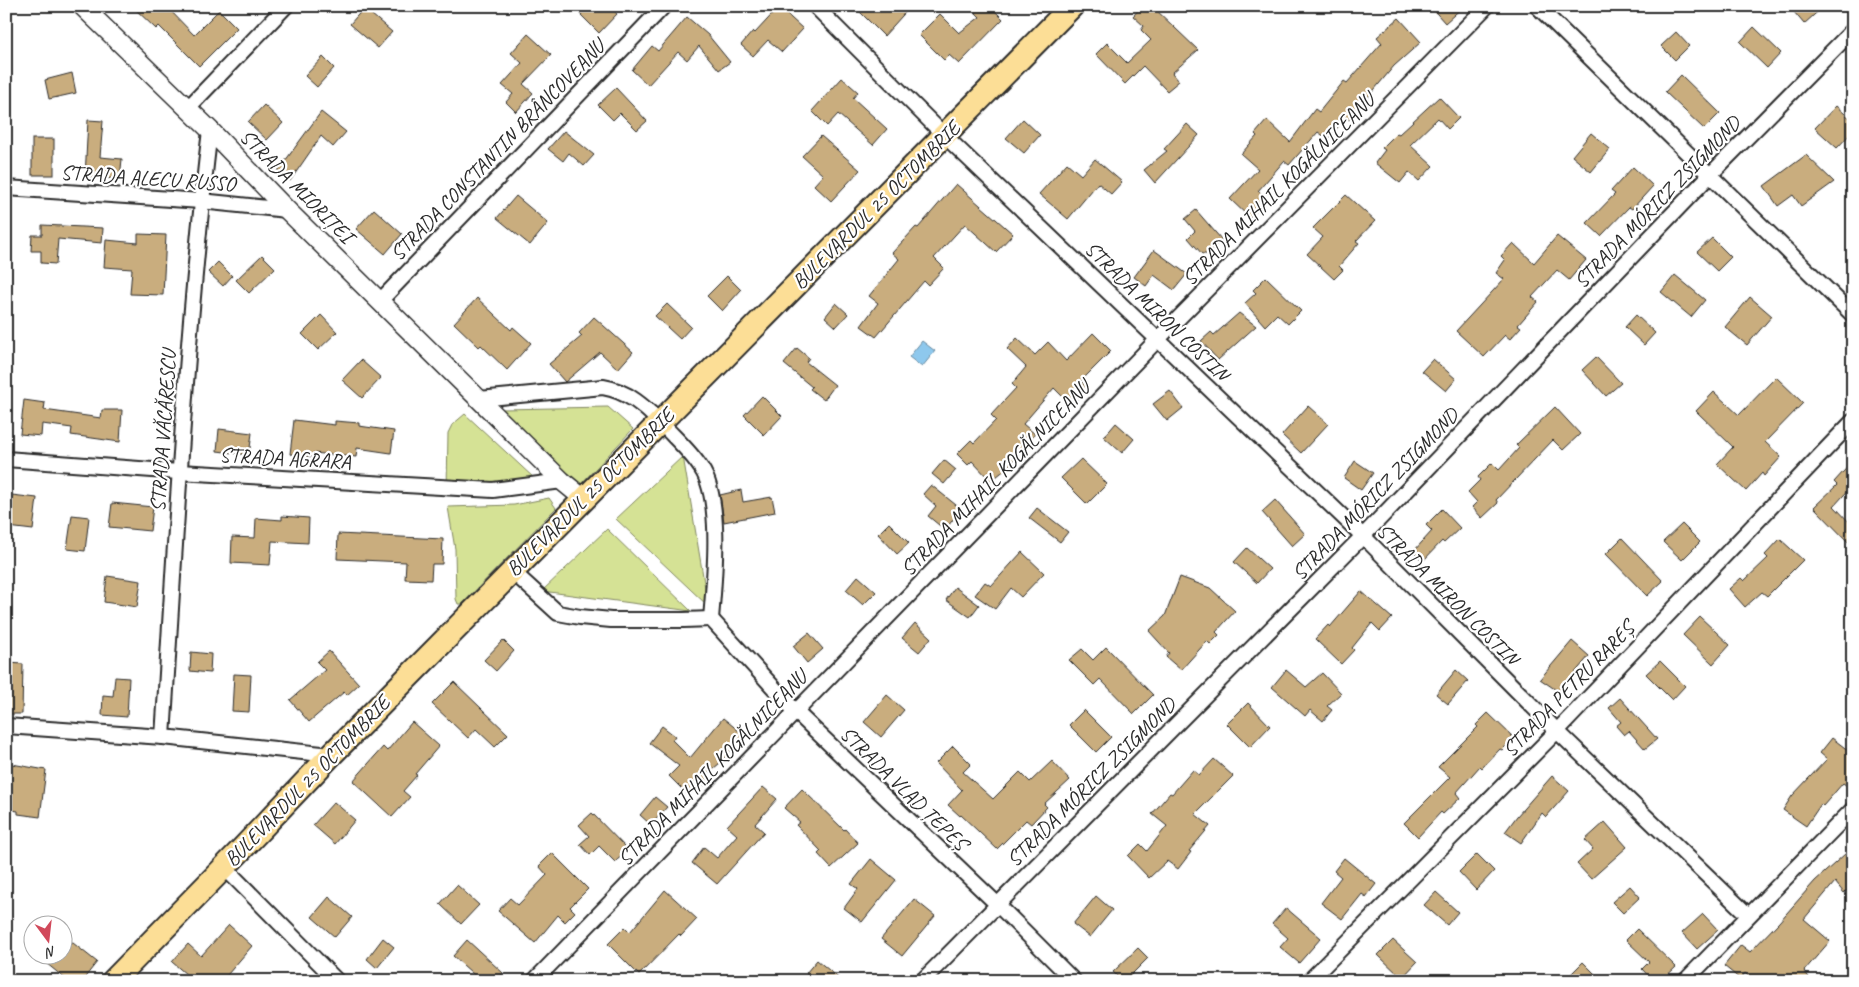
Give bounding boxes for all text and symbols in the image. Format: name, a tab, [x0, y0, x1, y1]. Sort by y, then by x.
street label: STRADA CONSTANTIN BRÂNCOVEANU	[384, 31, 612, 266]
street label: STRADA MIHAIL KOGĂLNICEANU	[1176, 85, 1382, 291]
street label: STRADA MÓRICZ ZSIGMOND	[1568, 109, 1747, 293]
street label: BULEVARDUL 25 OCTOMBRIE	[786, 113, 968, 295]
street label: STRADA MIORIȚEI	[235, 124, 363, 252]
street label: STRADA ALECU RUSSO	[60, 159, 239, 197]
street label: STRADA MIRON COSTIN	[1080, 236, 1237, 389]
street label: STRADA VĂCĂRESCU	[144, 345, 182, 513]
street label: STRADA MIHAIL KOGĂLNICEANU	[895, 372, 1098, 581]
street label: BULEVARDUL 25 OCTOMBRIE	[500, 400, 682, 582]
street label: STRADA MÓRICZ ZSIGMOND	[1286, 401, 1465, 585]
street label: STRADA AGRARA	[219, 442, 352, 474]
street label: STRADA MIRON COSTIN	[1372, 518, 1527, 673]
street label: STRADA PETRU RAREȘ	[1497, 613, 1642, 762]
street label: STRADA MIHAIL KOGĂLNICEANU	[612, 662, 815, 871]
street label: BULEVARDUL 25 OCTOMBRIE	[219, 688, 397, 872]
street label: STRADA MÓRICZ ZSIGMOND	[1001, 691, 1182, 872]
street label: STRADA VLAD ȚEPEȘ	[835, 721, 976, 858]
north arrow	[22, 914, 72, 964]
text: N	[43, 943, 58, 962]

